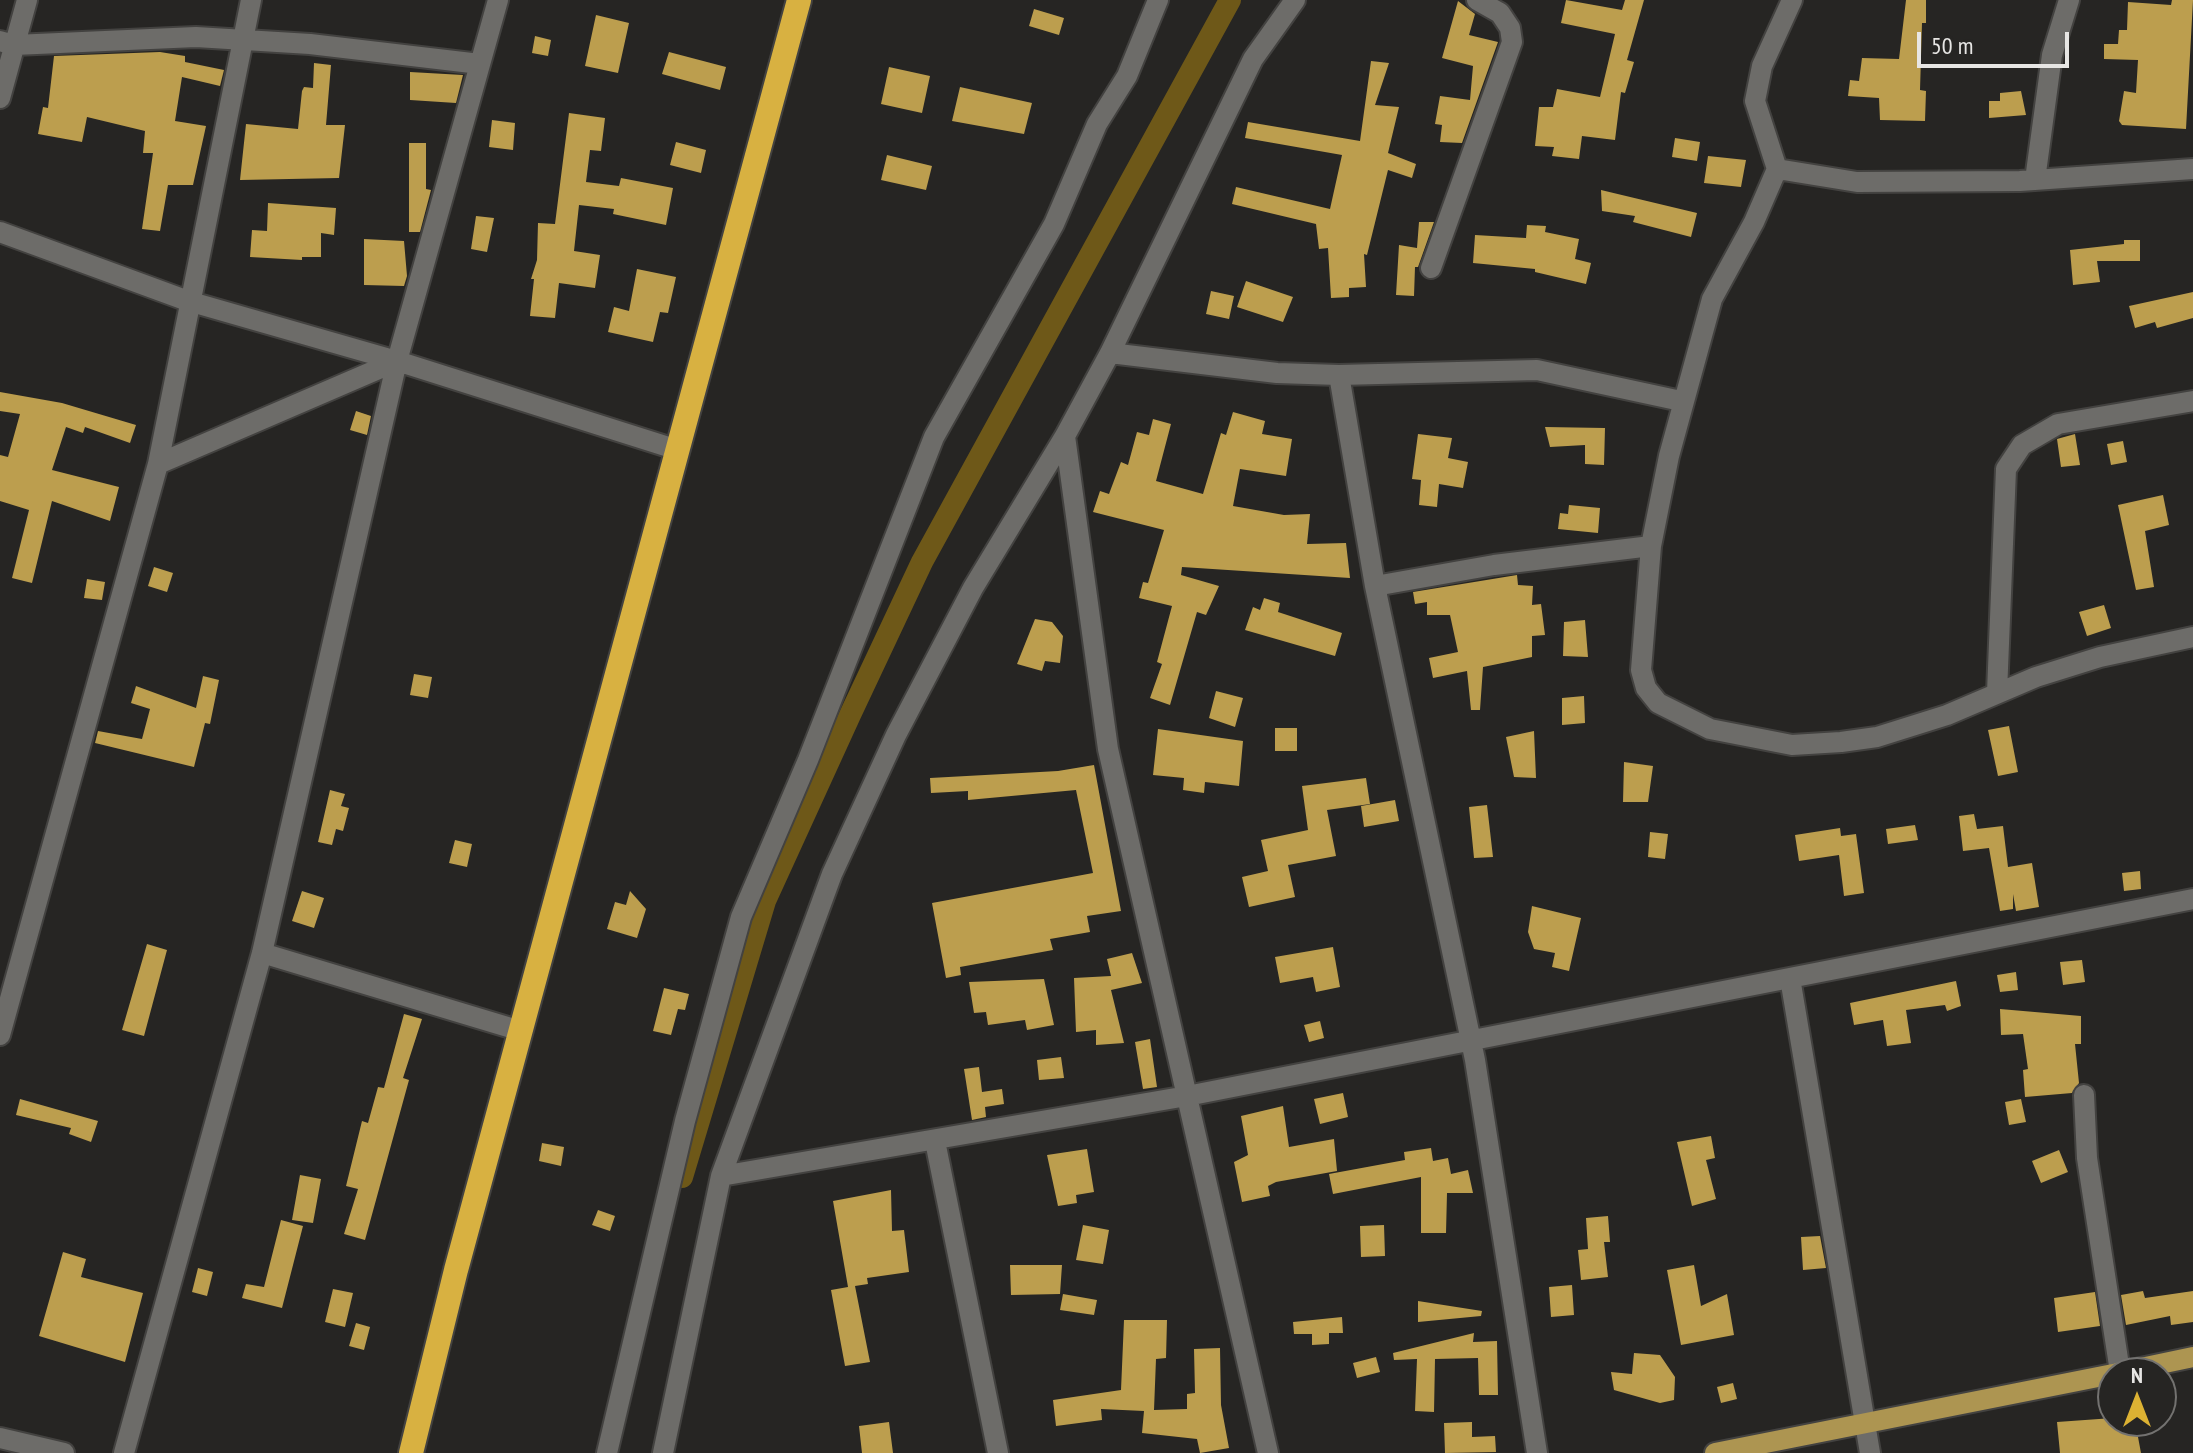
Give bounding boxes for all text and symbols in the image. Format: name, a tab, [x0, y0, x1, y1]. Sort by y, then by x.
scale bar	[1921, 16, 2073, 66]
text: 50 m	[1931, 30, 1973, 61]
north arrow	[2097, 1357, 2177, 1437]
text: N	[2131, 1361, 2143, 1389]

